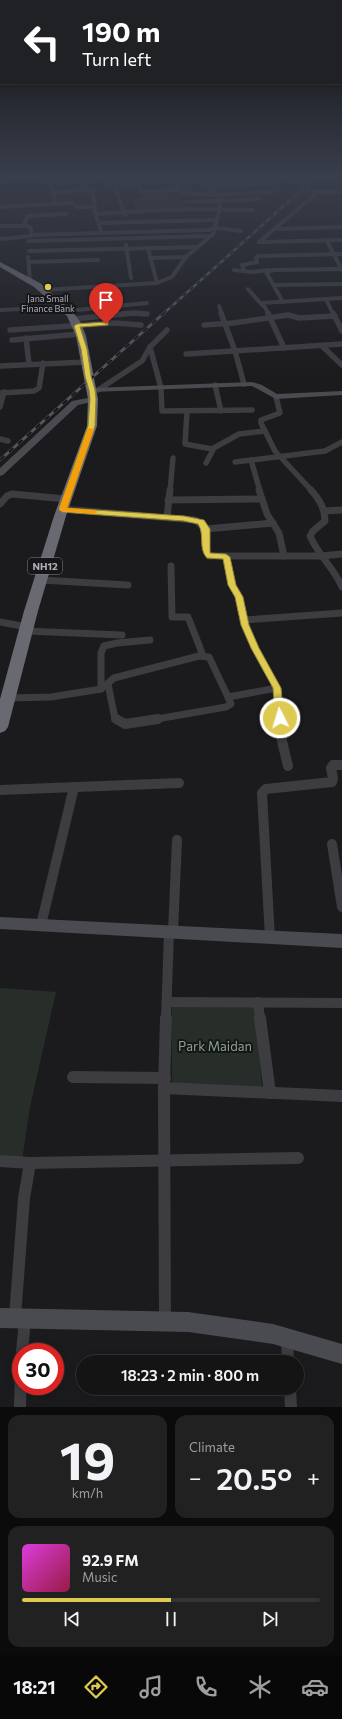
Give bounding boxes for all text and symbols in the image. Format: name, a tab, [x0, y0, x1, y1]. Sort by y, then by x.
text: 190 m	[82, 14, 160, 48]
icon: left	[16, 16, 68, 68]
text: Turn left	[82, 48, 151, 70]
marker: Jana Small Finance Bank	[43, 282, 53, 292]
pin	[89, 283, 123, 324]
icon: arrive	[95, 289, 117, 311]
place label: Jana Small Finance Bank	[21, 293, 75, 314]
road number: NH12	[28, 558, 62, 574]
position arrow	[259, 697, 301, 739]
park label: Park Maidan	[178, 1038, 252, 1054]
speed limit sign: 30	[12, 1343, 64, 1395]
text: 18:23 · 2 min · 800 m	[121, 1366, 259, 1384]
text: 19	[60, 1427, 115, 1491]
text: Climate	[189, 1439, 235, 1455]
text: 20.5°	[216, 1459, 292, 1496]
text: −	[189, 1464, 202, 1491]
text: +	[307, 1464, 320, 1491]
text: km/h	[72, 1485, 103, 1501]
text: 92.9 FM	[82, 1551, 139, 1569]
text: Music	[82, 1569, 117, 1585]
icon: previous	[61, 1608, 83, 1630]
icon: pause	[160, 1608, 182, 1630]
icon: next	[259, 1608, 281, 1630]
icon: directions	[82, 1673, 110, 1701]
icon: music	[137, 1673, 165, 1701]
icon: phone	[192, 1673, 220, 1701]
icon: climate	[246, 1673, 274, 1701]
icon: car	[301, 1673, 329, 1701]
text: 18:21	[13, 1676, 56, 1698]

